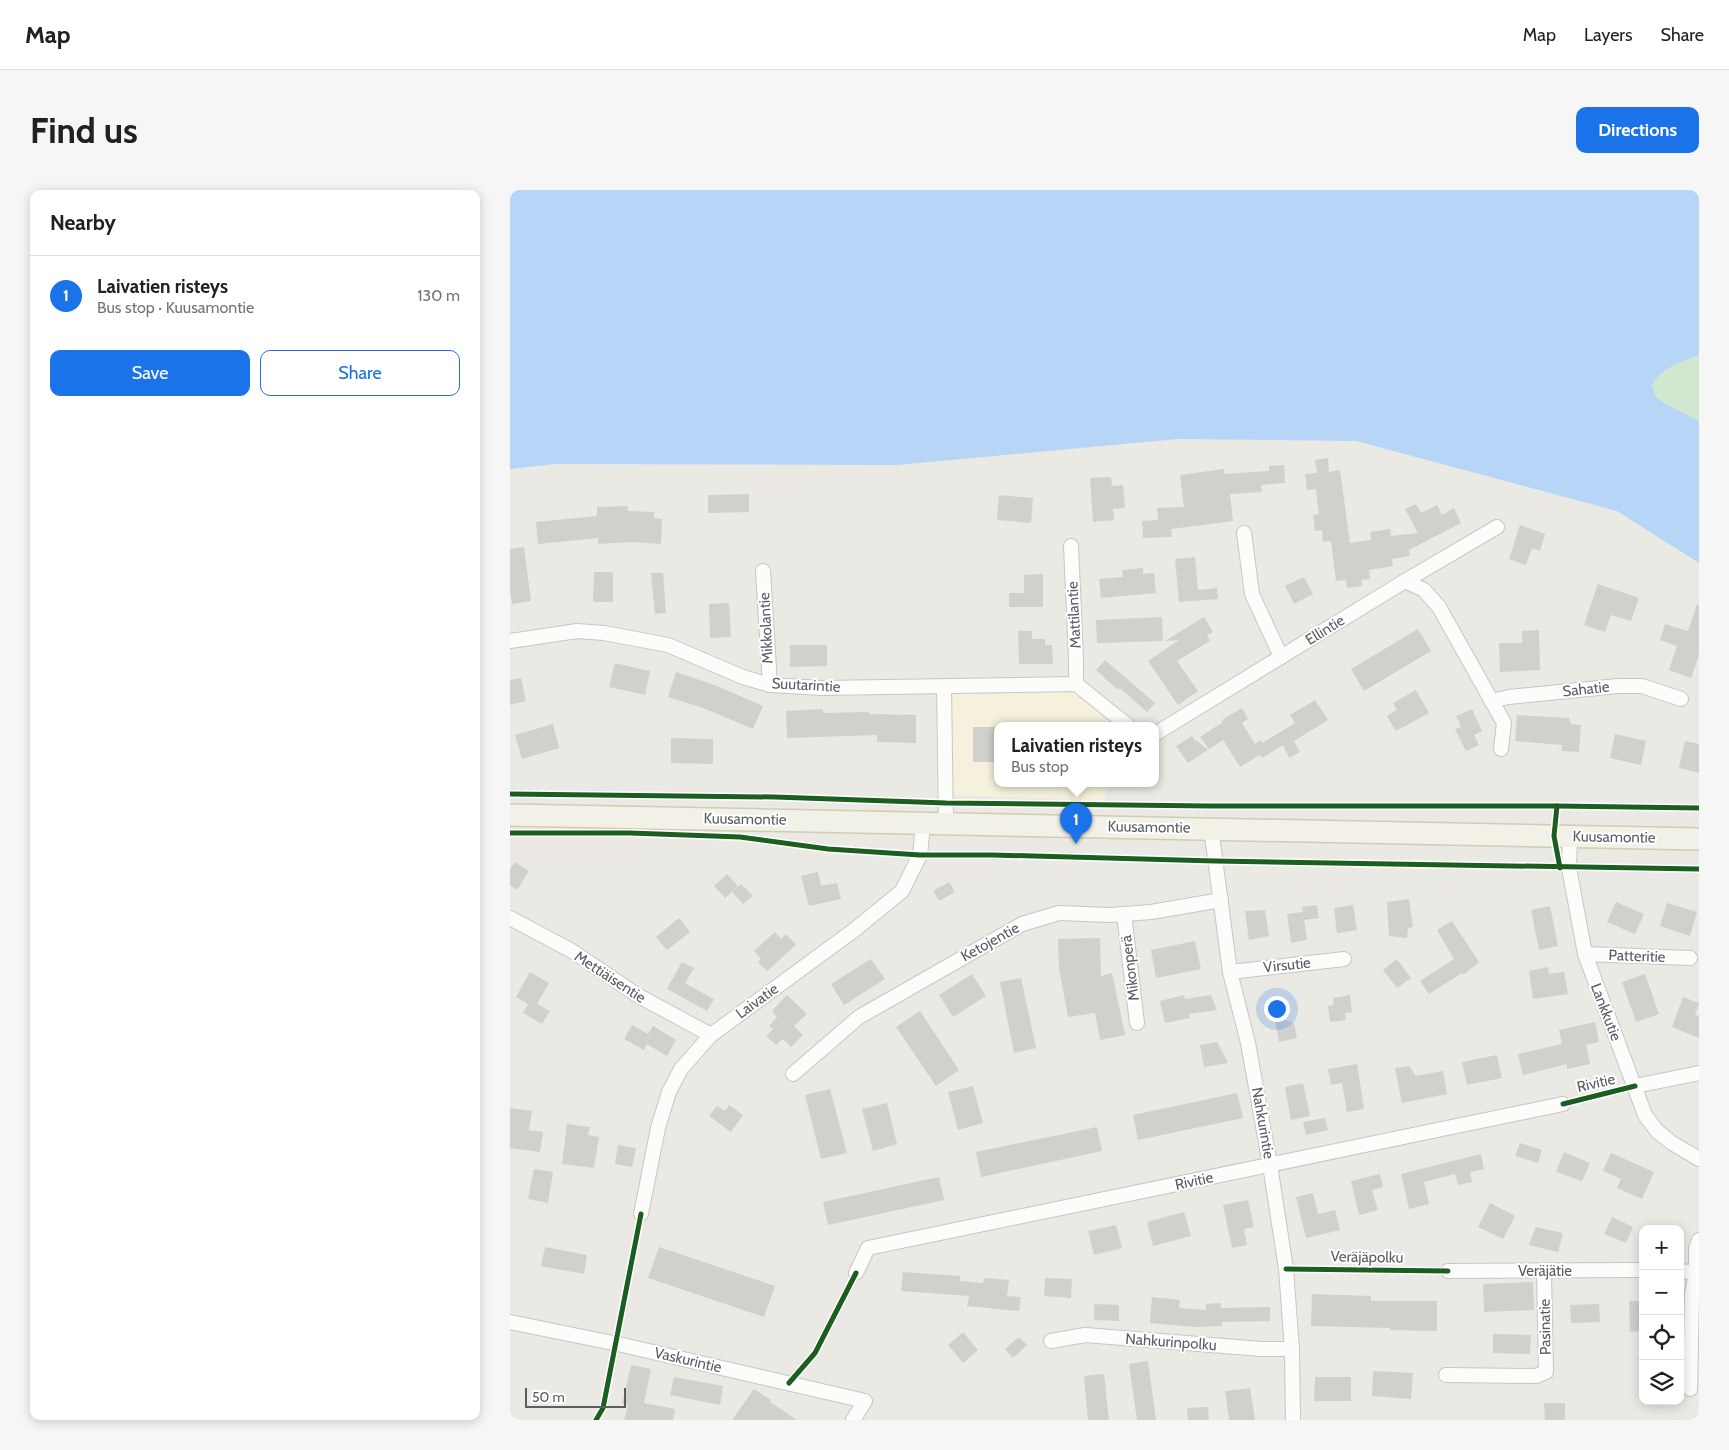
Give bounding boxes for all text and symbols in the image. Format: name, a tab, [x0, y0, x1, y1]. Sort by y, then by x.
text: Map	[25, 20, 71, 49]
text: Map	[1523, 24, 1556, 46]
text: Layers	[1584, 24, 1633, 46]
text: Share	[1661, 24, 1704, 46]
button: Directions	[1576, 107, 1699, 153]
text: Find us	[30, 109, 138, 152]
text: Nearby	[50, 210, 116, 235]
text: Laivatien risteys	[97, 275, 228, 298]
text: 1	[63, 286, 69, 305]
text: 130 m	[417, 286, 460, 305]
text: Bus stop · Kuusamontie	[97, 298, 254, 317]
button: Save	[50, 350, 250, 396]
button: Share	[260, 350, 460, 396]
street label: Mattilantie	[1063, 581, 1085, 649]
street label: Mikkolantie	[755, 592, 777, 664]
street label: Ellintie	[1302, 611, 1348, 649]
street label: Suutarintie	[771, 674, 841, 696]
street label: Sahatie	[1562, 678, 1611, 700]
popup	[994, 722, 1159, 787]
text: Laivatien risteys	[1011, 734, 1142, 757]
text: Bus stop	[1011, 757, 1069, 776]
pin: 1	[1060, 803, 1092, 844]
street label: Kuusamontie	[703, 809, 787, 829]
street label: Kuusamontie	[1107, 817, 1191, 837]
street label: Kuusamontie	[1572, 827, 1656, 847]
street label: Ketojentie	[958, 918, 1023, 965]
street label: Mikonperä	[1117, 933, 1143, 1002]
street label: Patteritie	[1608, 946, 1666, 966]
street label: Mettiäisentie	[571, 947, 649, 1007]
street label: Virsutie	[1262, 954, 1312, 976]
street label: Laivatie	[732, 979, 782, 1022]
street label: Lankkutie	[1587, 981, 1625, 1044]
your location	[1264, 996, 1290, 1022]
street label: Rivitie	[1575, 1070, 1617, 1096]
street label: Nahkurintie	[1248, 1086, 1278, 1161]
street label: Rivitie	[1173, 1168, 1215, 1194]
map controls	[1639, 1225, 1684, 1405]
button: +	[1639, 1225, 1684, 1270]
street label: Veräjäpolku	[1330, 1247, 1404, 1267]
street label: Veräjätie	[1518, 1262, 1572, 1280]
button: −	[1639, 1270, 1684, 1315]
street label: Pasinatie	[1536, 1298, 1554, 1355]
button: locate	[1639, 1315, 1684, 1360]
street label: Nahkurinpolku	[1125, 1330, 1217, 1354]
street label: Vaskurintie	[653, 1344, 724, 1377]
button: layers	[1639, 1360, 1684, 1405]
scale bar	[525, 1385, 626, 1408]
text: 50 m	[532, 1388, 565, 1406]

